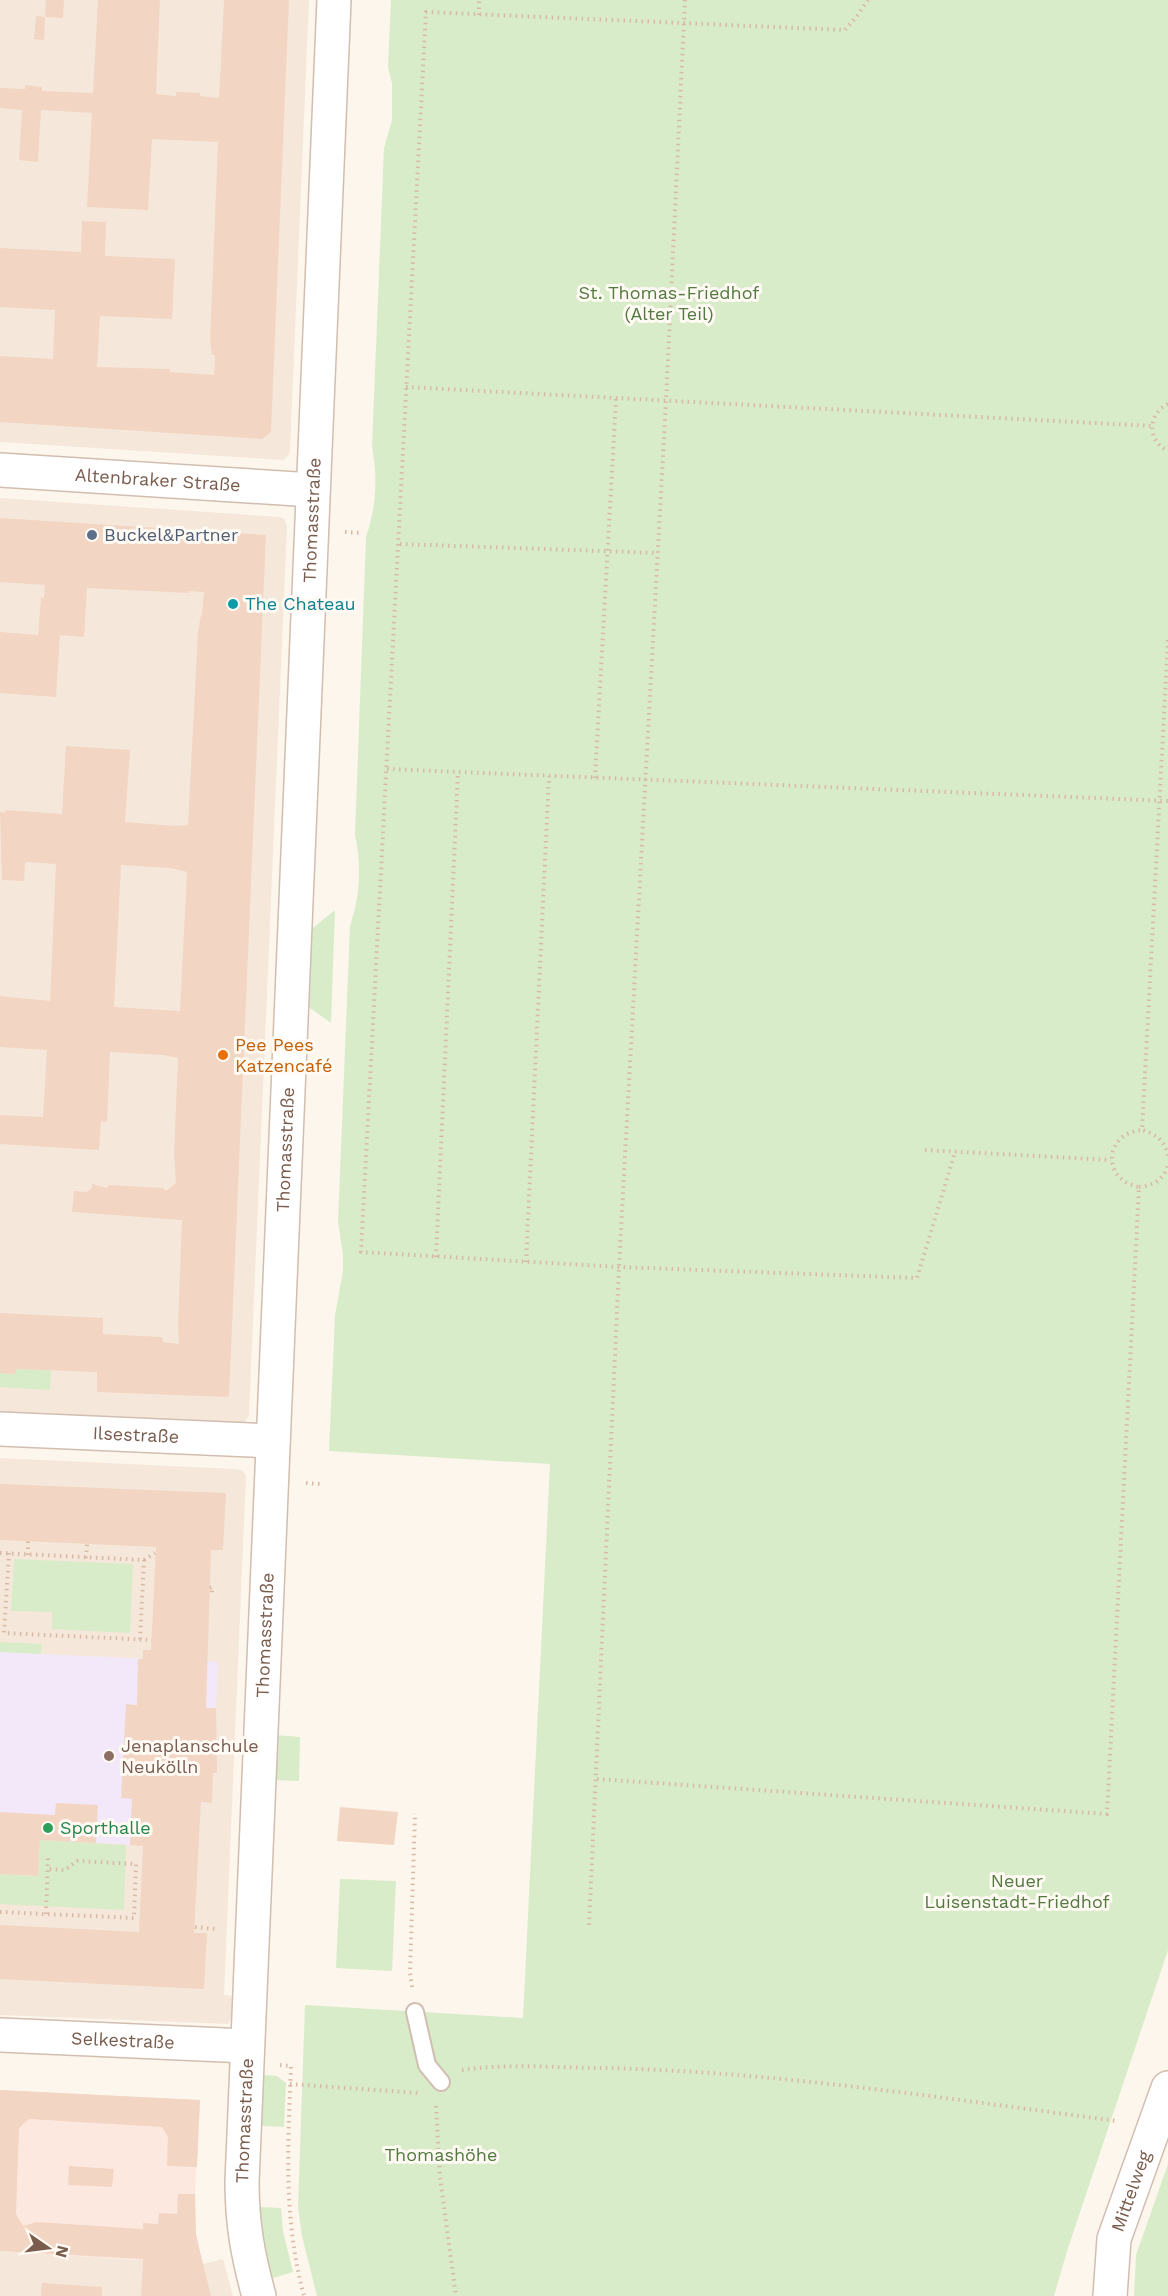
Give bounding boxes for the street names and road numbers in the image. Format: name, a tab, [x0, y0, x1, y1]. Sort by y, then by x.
street label: Thomasstraße	[298, 457, 325, 583]
street label: Altenbraker Straße	[74, 464, 241, 495]
street label: Thomasstraße	[272, 1087, 298, 1213]
street label: Ilsestraße	[92, 1422, 180, 1447]
street label: Thomasstraße	[251, 1572, 278, 1698]
street label: Selkestraße	[71, 2027, 175, 2053]
street label: Thomasstraße	[231, 2058, 257, 2184]
street label: Mittelweg	[1107, 2147, 1155, 2234]

